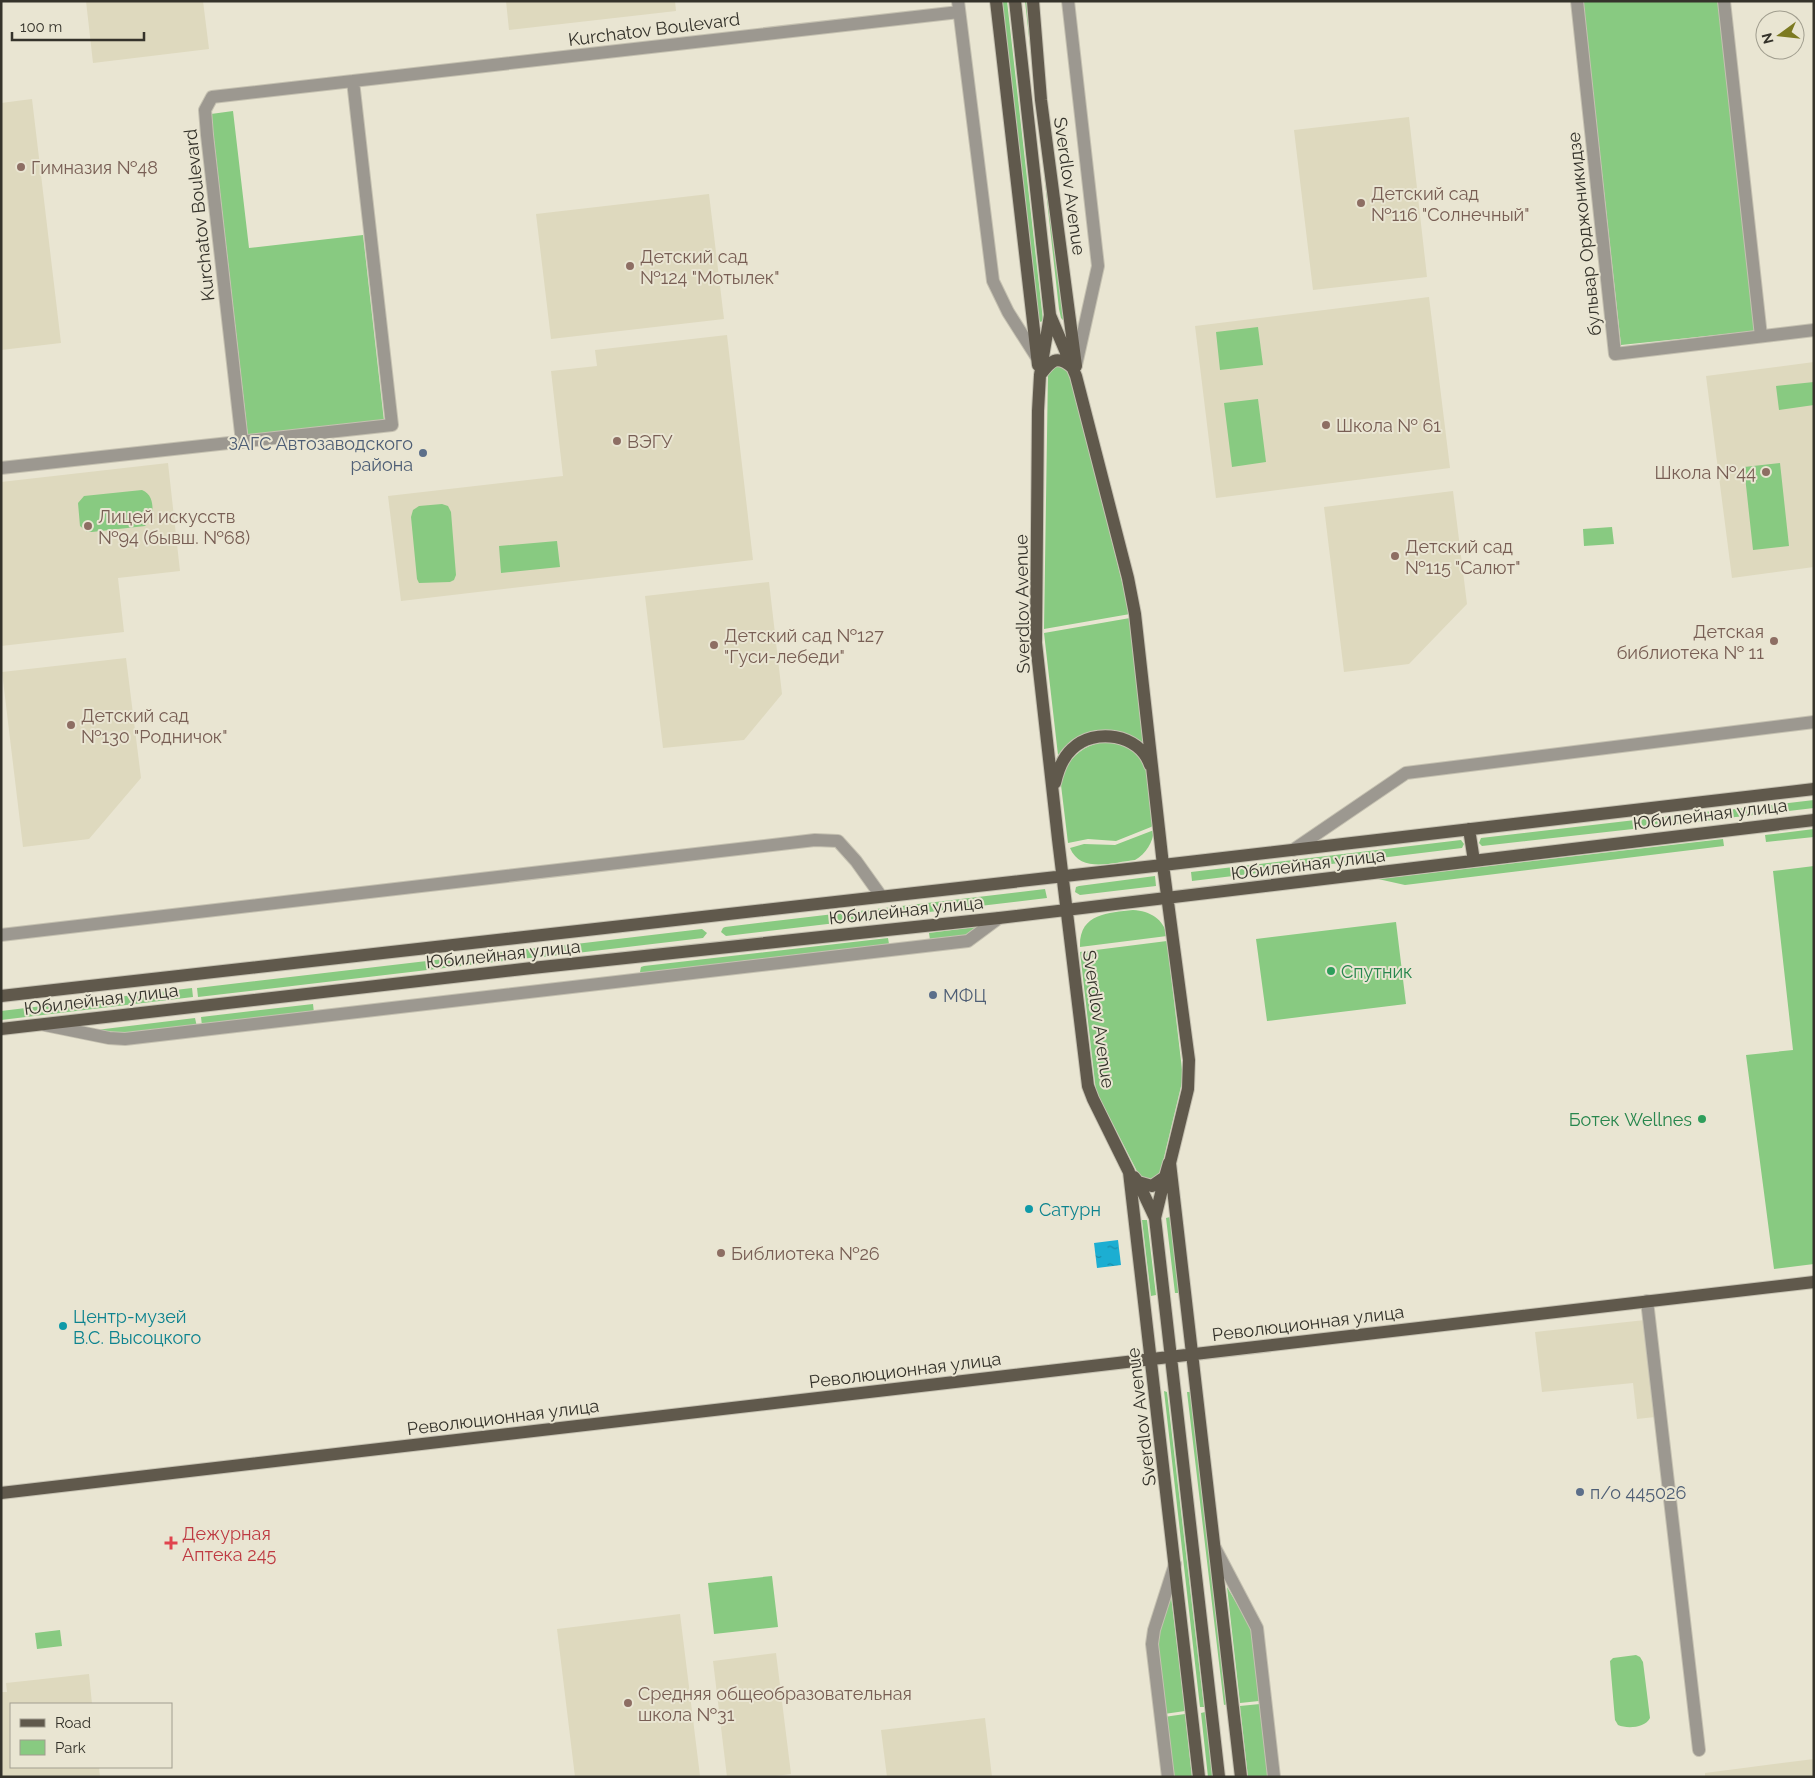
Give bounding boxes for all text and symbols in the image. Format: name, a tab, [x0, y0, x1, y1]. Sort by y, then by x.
street label: Kurchatov Boulevard	[567, 8, 741, 50]
scale bar	[12, 10, 145, 42]
north arrow	[1755, 10, 1805, 60]
text: 100 m	[20, 18, 62, 36]
text: N	[1758, 31, 1777, 46]
street label: Sverdlov Avenue	[1050, 116, 1090, 257]
street label: Kurchatov Boulevard	[180, 128, 218, 302]
street label: бульвар Орджоникидзе	[1563, 131, 1605, 337]
place label: Гимназия №48	[31, 157, 158, 178]
marker: Гимназия №48	[15, 161, 27, 173]
place label: Детский сад №116 "Солнечный"	[1371, 183, 1530, 225]
marker: Детский сад №116 "Солнечный"	[1355, 197, 1367, 209]
place label: Детский сад №124 "Мотылек"	[640, 246, 779, 288]
marker: Детский сад №124 "Мотылек"	[624, 260, 636, 272]
place label: Школа № 61	[1336, 415, 1441, 436]
marker: Школа № 61	[1320, 419, 1332, 431]
place label: ВЭГУ	[627, 431, 673, 452]
place label: ЗАГС Автозаводского района	[228, 433, 413, 475]
marker: ВЭГУ	[611, 435, 623, 447]
marker: ЗАГС Автозаводского района	[417, 447, 429, 459]
place label: Школа №44	[1654, 462, 1756, 483]
marker: Школа №44	[1760, 466, 1772, 478]
place label: Лицей искусств №94 (бывш. №68)	[98, 506, 250, 548]
marker: Лицей искусств №94 (бывш. №68)	[82, 520, 94, 532]
street label: Sverdlov Avenue	[1010, 534, 1034, 674]
place label: Детский сад №115 "Салют"	[1405, 536, 1520, 578]
marker: Детский сад №115 "Салют"	[1389, 550, 1401, 562]
place label: Детская библиотека № 11	[1616, 621, 1764, 663]
place label: Детский сад №127 "Гуси-лебеди"	[724, 625, 884, 667]
marker: Детская библиотека № 11	[1768, 635, 1780, 647]
marker: Детский сад №127 "Гуси-лебеди"	[708, 639, 720, 651]
place label: Детский сад №130 "Родничок"	[81, 705, 227, 747]
marker: Детский сад №130 "Родничок"	[65, 719, 77, 731]
street label: Юбилейная улица	[1632, 794, 1788, 834]
street label: Юбилейная улица	[1230, 844, 1386, 884]
street label: Юбилейная улица	[828, 891, 984, 929]
street label: Юбилейная улица	[425, 935, 581, 973]
street label: Sverdlov Avenue	[1079, 949, 1119, 1090]
place label: Спутник	[1341, 961, 1412, 982]
marker: Спутник	[1325, 965, 1337, 977]
street label: Юбилейная улица	[23, 979, 179, 1019]
place label: МФЦ	[943, 985, 987, 1006]
marker: МФЦ	[927, 989, 939, 1001]
place label: Ботек Wellnes	[1569, 1109, 1692, 1130]
marker: Ботек Wellnes	[1696, 1113, 1708, 1125]
place label: Сатурн	[1039, 1199, 1101, 1220]
marker: Сатурн	[1023, 1203, 1035, 1215]
place label: Библиотека №26	[731, 1243, 880, 1264]
marker: Библиотека №26	[715, 1247, 727, 1259]
street label: Революционная улица	[1211, 1301, 1405, 1345]
place label: Центр-музей В.С. Высоцкого	[73, 1306, 201, 1348]
marker: Центр-музей В.С. Высоцкого	[57, 1320, 69, 1332]
street label: Sverdlov Avenue	[1122, 1346, 1160, 1487]
street label: Революционная улица	[808, 1348, 1002, 1392]
street label: Революционная улица	[406, 1395, 600, 1439]
place label: п/о 445026	[1590, 1482, 1686, 1503]
marker: п/о 445026	[1574, 1486, 1586, 1498]
place label: Дежурная Аптека 245	[182, 1523, 276, 1565]
marker: Дежурная Аптека 245	[164, 1536, 178, 1550]
place label: Средняя общеобразовательная школа №31	[638, 1683, 912, 1725]
marker: Средняя общеобразовательная школа №31	[622, 1697, 634, 1709]
legend	[10, 1703, 172, 1768]
text: Road	[55, 1714, 91, 1732]
text: Park	[55, 1739, 86, 1757]

